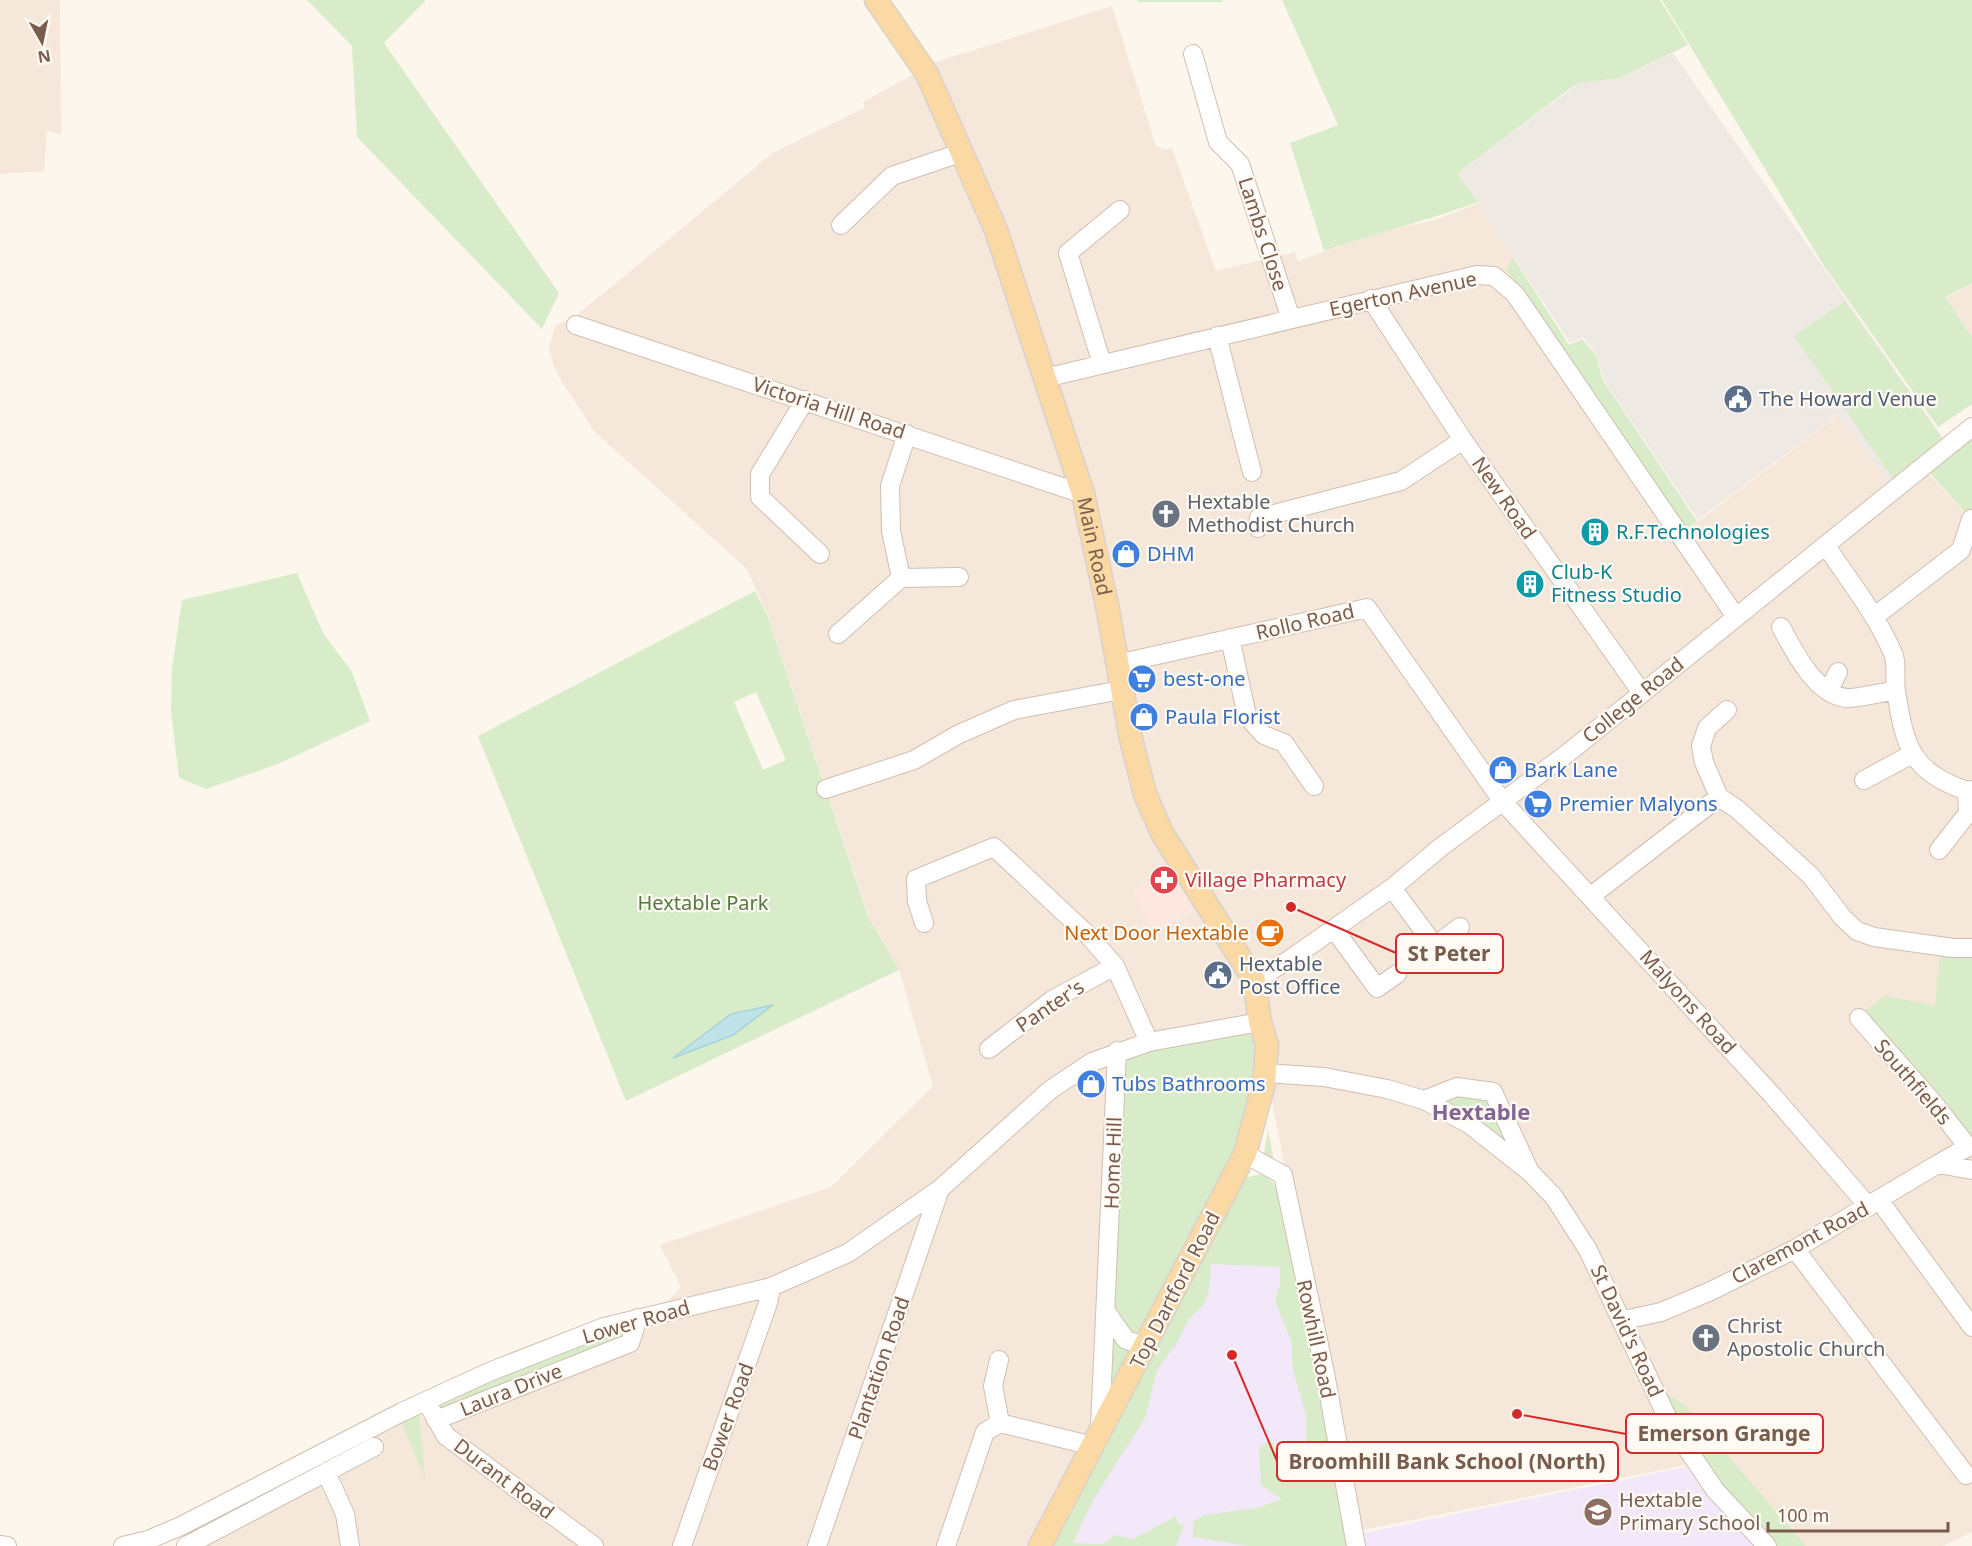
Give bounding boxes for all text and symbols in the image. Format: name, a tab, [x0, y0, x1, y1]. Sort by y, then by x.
north arrow	[12, 12, 72, 72]
text: N	[36, 45, 52, 69]
street label: Lambs Close	[1232, 173, 1295, 294]
street label: Egerton Avenue	[1327, 265, 1479, 322]
street label: Victoria Hill Road	[749, 370, 909, 445]
public building icon: The Howard Venue	[1722, 383, 1754, 415]
place label: The Howard Venue	[1759, 385, 1937, 412]
street label: New Road	[1466, 451, 1543, 544]
place label: Hextable Methodist Church	[1187, 488, 1355, 538]
street label: Main Road	[1071, 494, 1119, 598]
church icon: Hextable Methodist Church	[1150, 498, 1182, 530]
building icon: R.F.Technologies	[1579, 516, 1611, 548]
place label: R.F.Technologies	[1616, 518, 1770, 545]
shop icon: DHM	[1110, 538, 1142, 570]
place label: DHM	[1147, 540, 1195, 567]
place label: Club-K Fitness Studio	[1551, 558, 1682, 608]
building icon: Club-K Fitness Studio	[1514, 568, 1546, 600]
street label: Rollo Road	[1253, 597, 1357, 646]
street label: College Road	[1576, 650, 1689, 749]
supermarket icon: best-one	[1126, 663, 1158, 695]
place label: best-one	[1163, 665, 1246, 692]
shop icon: Paula Florist	[1128, 701, 1160, 733]
place label: Paula Florist	[1165, 703, 1280, 730]
shop icon: Bark Lane	[1487, 754, 1519, 786]
place label: Bark Lane	[1524, 756, 1618, 783]
supermarket icon: Premier Malyons	[1522, 788, 1554, 820]
place label: Premier Malyons	[1559, 790, 1718, 817]
pharmacy icon: Village Pharmacy	[1148, 864, 1180, 896]
place label: Village Pharmacy	[1185, 866, 1347, 893]
park label: Hextable Park	[638, 889, 769, 916]
cafe icon: Next Door Hextable	[1254, 917, 1286, 949]
place label: Next Door Hextable	[1064, 919, 1249, 946]
callout: St Peter	[1396, 934, 1503, 973]
text: St Peter	[1408, 939, 1491, 967]
street label: Malyons Road	[1634, 944, 1743, 1060]
place label: Hextable Post Office	[1239, 950, 1341, 1000]
public building icon: Hextable Post Office	[1202, 959, 1234, 991]
street label: Panter's	[1010, 973, 1089, 1038]
street label: Southfields	[1869, 1033, 1958, 1130]
shop icon: Tubs Bathrooms	[1075, 1068, 1107, 1100]
place label: Tubs Bathrooms	[1112, 1070, 1266, 1097]
district label: Hextable	[1432, 1096, 1530, 1126]
street label: Home Hill	[1097, 1116, 1128, 1210]
street label: Claremont Road	[1726, 1195, 1873, 1290]
street label: Top Dartford Road	[1123, 1207, 1226, 1373]
street label: St David's Road	[1585, 1260, 1670, 1402]
street label: Rowhill Road	[1291, 1277, 1342, 1401]
street label: Lower Road	[579, 1293, 693, 1350]
street label: Plantation Road	[841, 1293, 916, 1443]
place label: Christ Apostolic Church	[1727, 1312, 1885, 1362]
church icon: Christ Apostolic Church	[1690, 1322, 1722, 1354]
street label: Laura Drive	[456, 1357, 566, 1422]
street label: Bower Road	[695, 1359, 760, 1475]
callout: Emerson Grange	[1626, 1414, 1823, 1453]
text: Emerson Grange	[1637, 1419, 1811, 1447]
street label: Durant Road	[449, 1432, 560, 1525]
callout: Broomhill Bank School (North)	[1277, 1442, 1618, 1481]
text: Broomhill Bank School (North)	[1289, 1447, 1605, 1475]
place label: Hextable Primary School	[1619, 1486, 1760, 1536]
scale bar	[1768, 1495, 1948, 1533]
school or university icon: Hextable Primary School	[1582, 1496, 1614, 1528]
text: 100 m	[1777, 1503, 1829, 1527]

